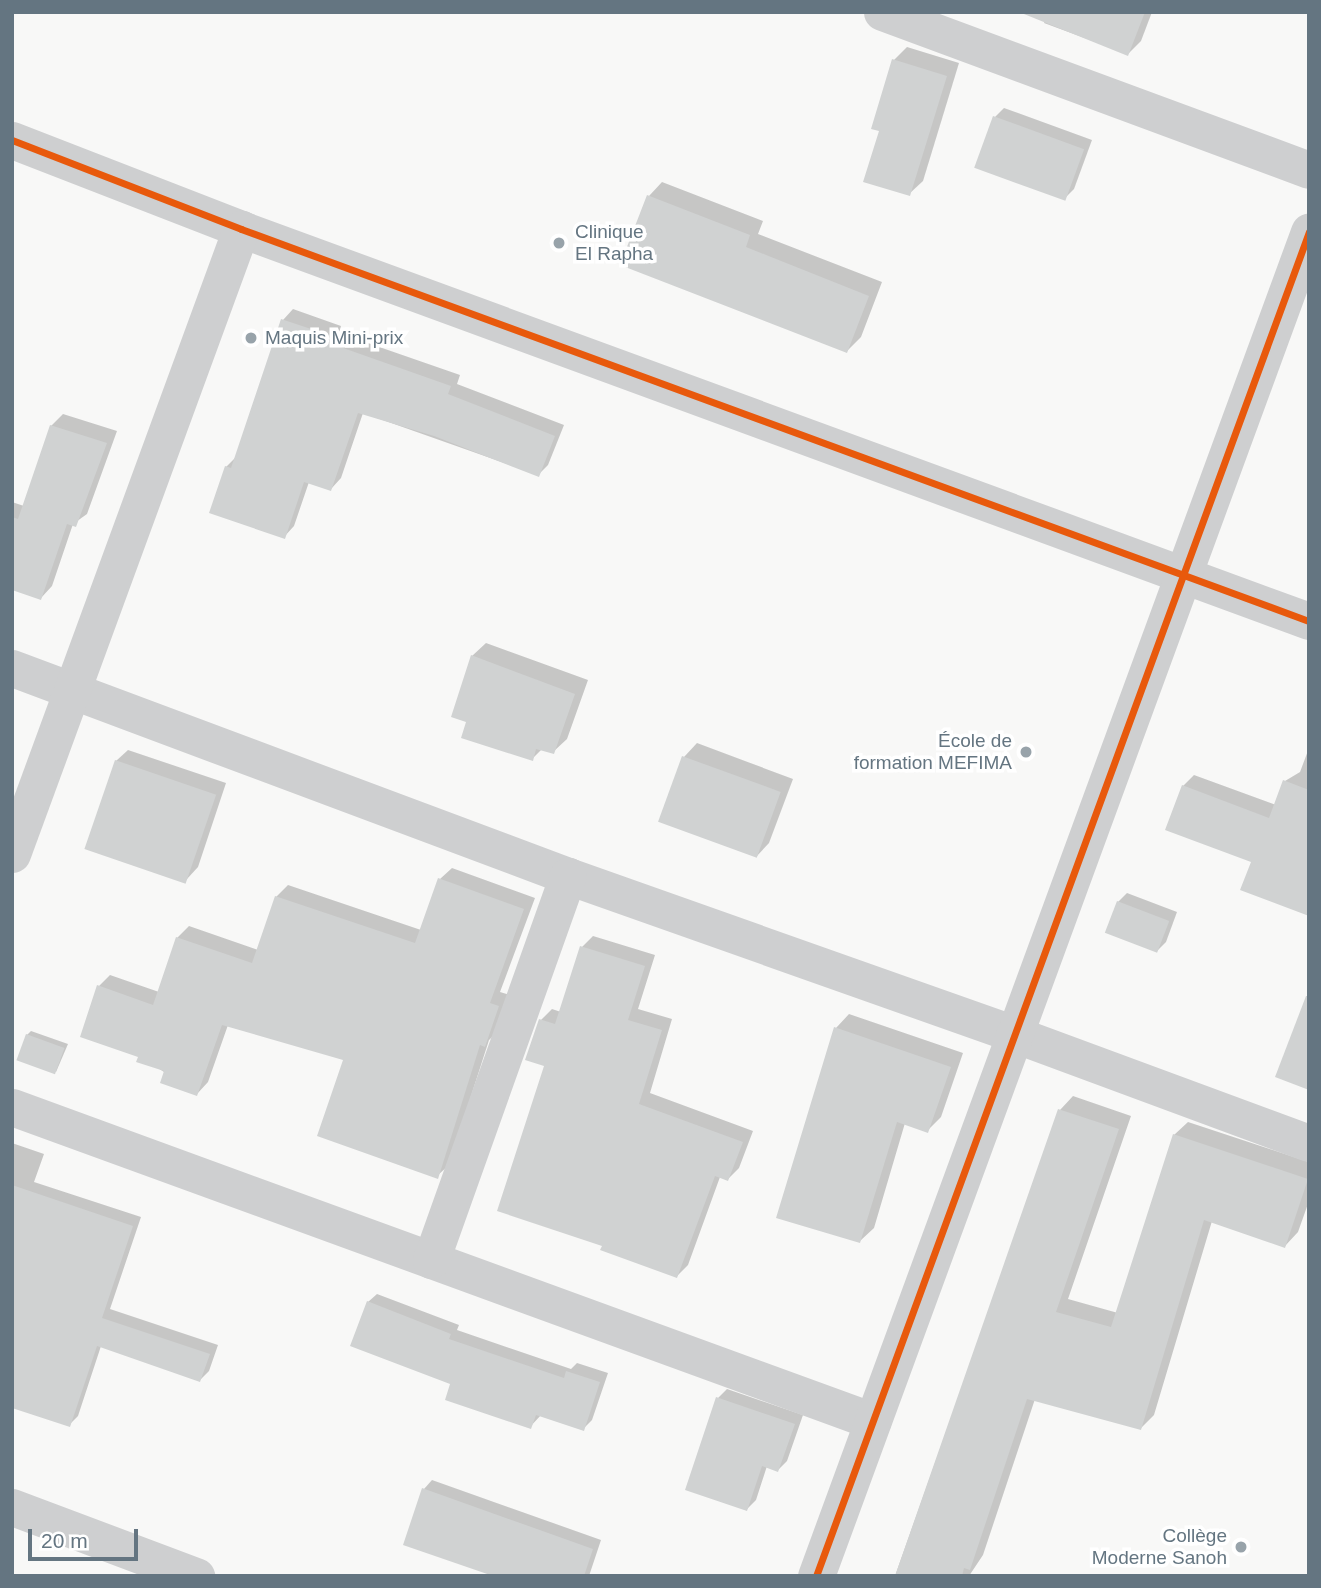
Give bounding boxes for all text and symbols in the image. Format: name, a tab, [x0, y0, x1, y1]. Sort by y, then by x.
place label: Clinique El Rapha	[575, 221, 653, 265]
marker: Clinique El Rapha	[549, 233, 569, 253]
place label: Maquis Mini-prix	[265, 327, 403, 349]
marker: Maquis Mini-prix	[243, 330, 259, 346]
place label: École de formation MEFIMA	[854, 730, 1012, 774]
marker: École de formation MEFIMA	[1018, 744, 1034, 760]
scale bar	[32, 1514, 142, 1558]
place label: Collège Moderne Sanoh	[1092, 1525, 1227, 1569]
text: 20 m	[41, 1529, 88, 1552]
marker: Collège Moderne Sanoh	[1233, 1539, 1249, 1555]

